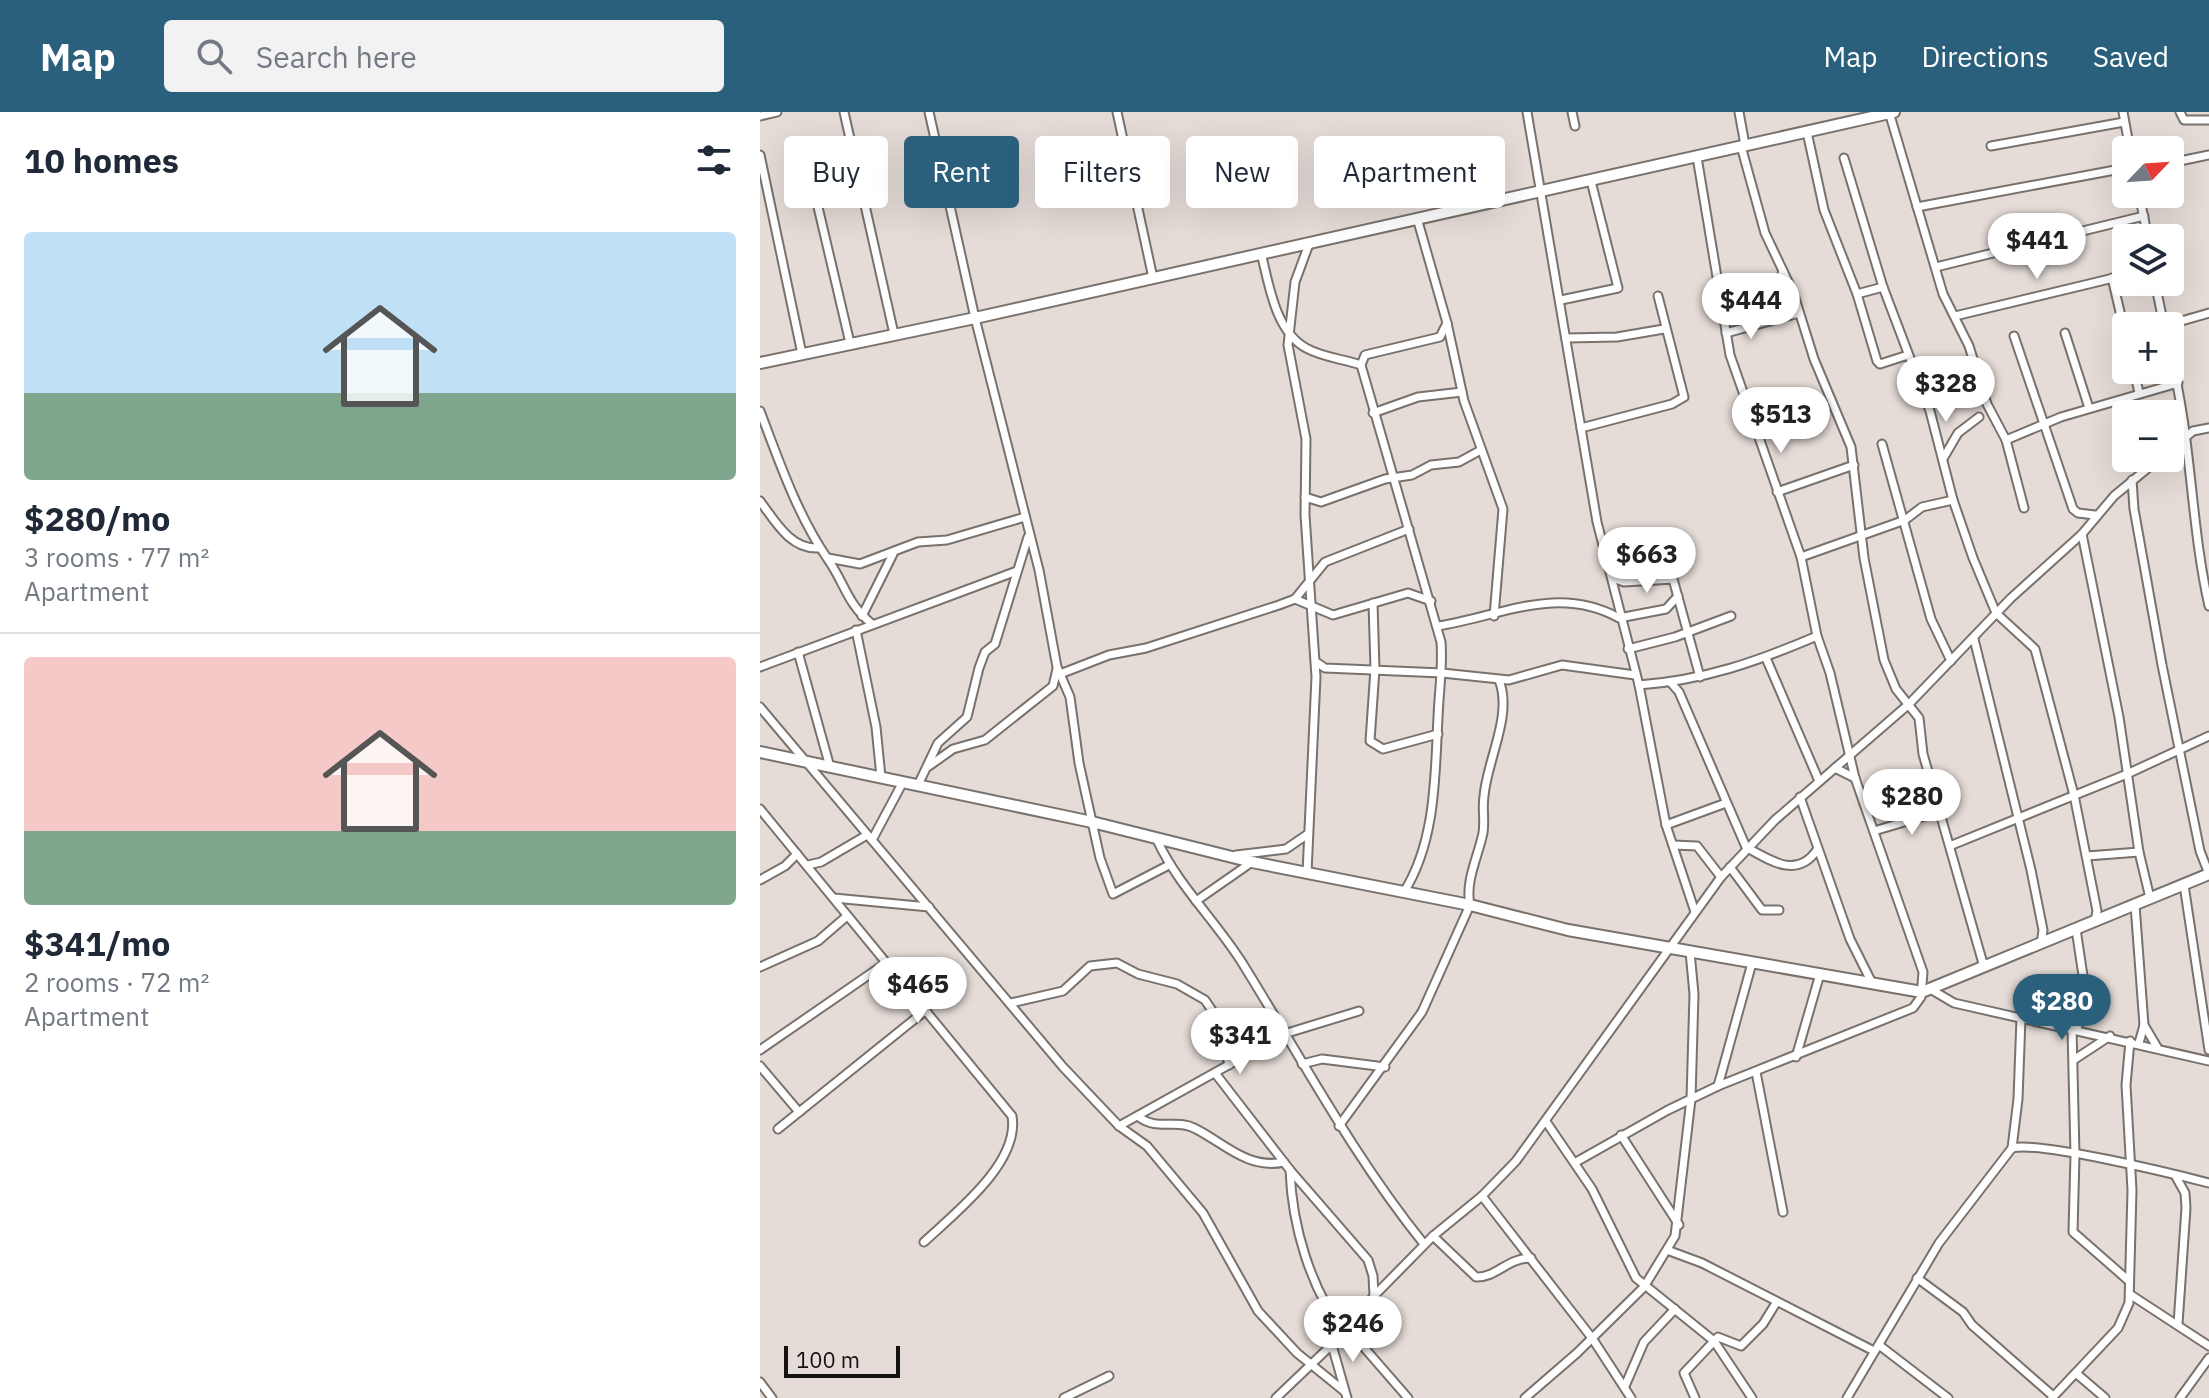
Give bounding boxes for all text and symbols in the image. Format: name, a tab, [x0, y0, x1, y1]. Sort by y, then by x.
search box	[164, 20, 724, 92]
text: Map	[40, 32, 116, 81]
icon: search	[192, 34, 236, 78]
text: Search here	[256, 37, 417, 76]
text: Map	[1823, 38, 1877, 75]
text: Directions	[1921, 38, 2049, 75]
text: Saved	[2093, 38, 2169, 75]
chip: Buy	[784, 136, 888, 208]
chip: Rent	[904, 136, 1019, 208]
chip: Filters	[1035, 136, 1170, 208]
chip: New	[1186, 136, 1298, 208]
chip: Apartment	[1314, 136, 1505, 208]
north arrow	[2112, 136, 2184, 208]
map controls	[2112, 136, 2184, 472]
text: 10 homes	[24, 138, 179, 182]
icon: filters	[692, 138, 736, 182]
pin: $441	[1990, 213, 2084, 281]
text: $441	[2006, 222, 2068, 256]
button: layers	[2112, 224, 2184, 296]
pin: $444	[1704, 273, 1798, 341]
text: $444	[1720, 282, 1782, 316]
icon: home	[308, 284, 452, 428]
button: +	[2112, 312, 2184, 384]
pin: $328	[1899, 356, 1993, 424]
text: $328	[1915, 365, 1977, 399]
pin: $513	[1734, 387, 1828, 455]
text: $513	[1750, 396, 1812, 430]
button: −	[2112, 400, 2184, 472]
text: $280/mo	[24, 496, 171, 540]
pin: $663	[1600, 527, 1694, 595]
text: $663	[1616, 536, 1678, 570]
text: 3 rooms · 77 m²	[24, 540, 209, 574]
text: Apartment	[24, 574, 149, 608]
icon: home	[308, 709, 452, 853]
pin: $280	[1865, 769, 1959, 837]
text: $280	[1881, 778, 1943, 812]
text: $341/mo	[24, 921, 171, 965]
pin: $465	[871, 957, 965, 1025]
text: 2 rooms · 72 m²	[24, 965, 209, 999]
text: $465	[887, 966, 949, 1000]
pin: $280	[2015, 974, 2109, 1042]
text: $280	[2031, 983, 2093, 1017]
text: Apartment	[24, 999, 149, 1033]
pin: $341	[1193, 1008, 1287, 1076]
text: $341	[1209, 1017, 1271, 1051]
pin: $246	[1306, 1296, 1400, 1364]
text: $246	[1322, 1305, 1384, 1339]
scale bar	[784, 1342, 900, 1378]
text: 100 m	[796, 1345, 860, 1374]

